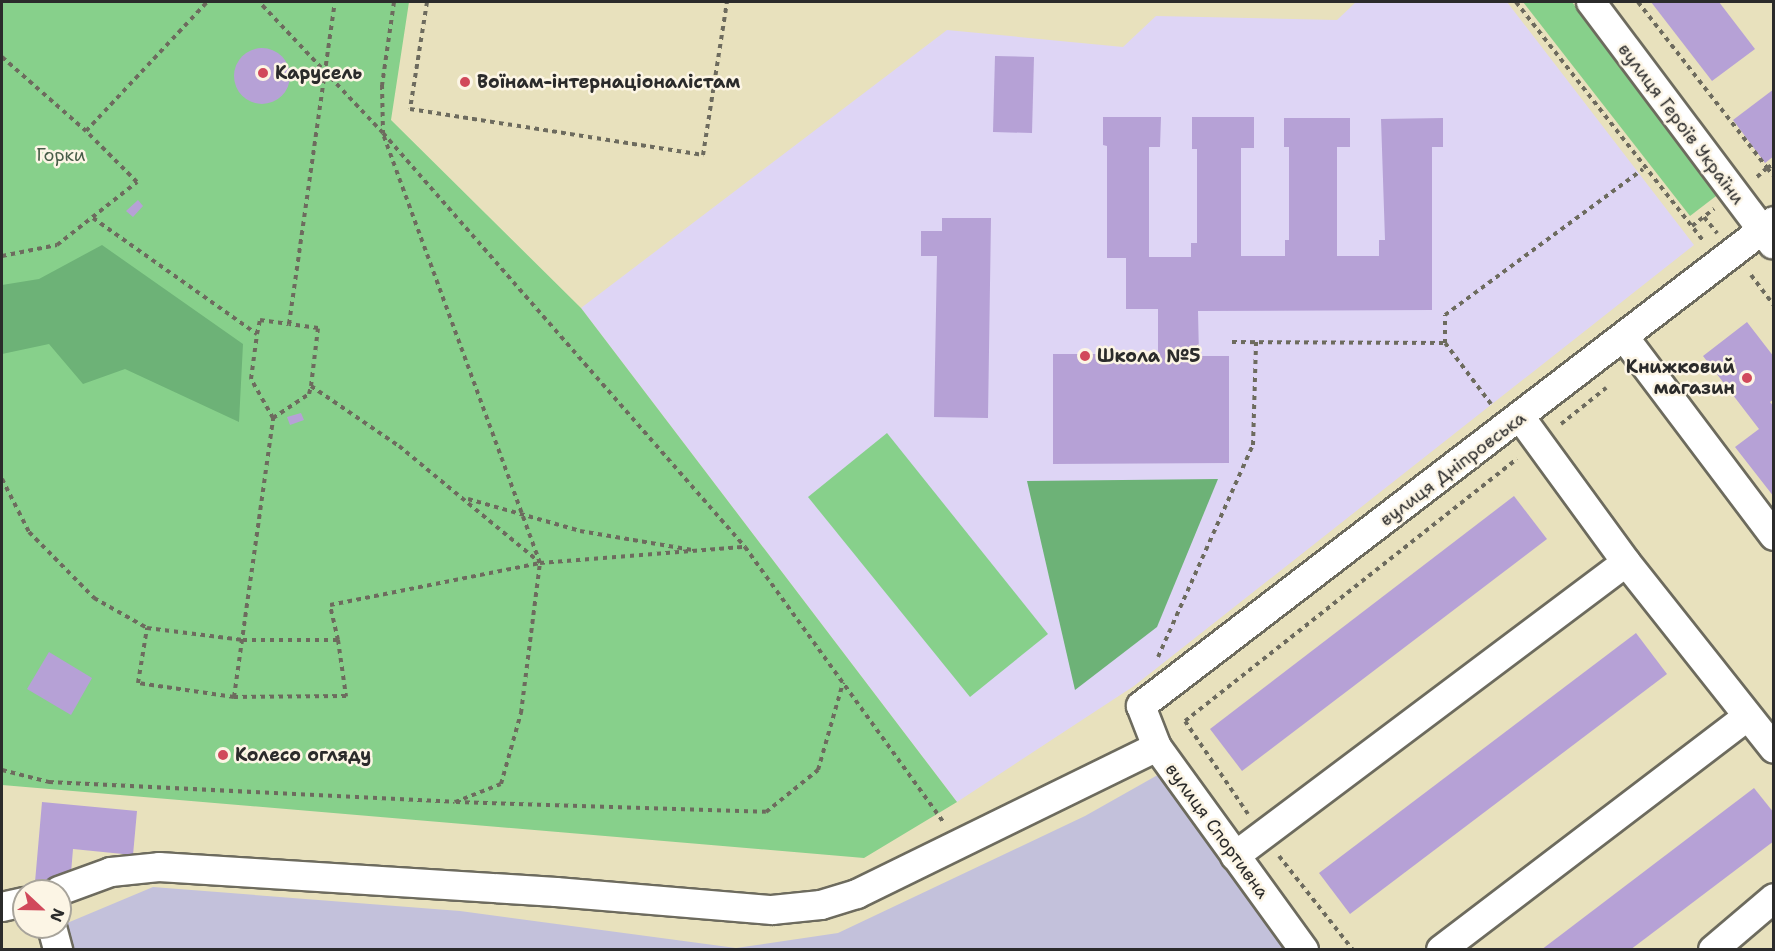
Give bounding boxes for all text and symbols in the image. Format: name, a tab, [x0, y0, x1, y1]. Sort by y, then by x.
street label: вулиця Героїв України	[1613, 39, 1749, 209]
place label: Карусель	[275, 62, 362, 84]
marker: Карусель	[256, 66, 270, 80]
place label: Воїнам-інтернаціоналістам	[477, 71, 740, 93]
marker: Воїнам-інтернаціоналістам	[458, 75, 472, 89]
park label: Горки	[36, 144, 86, 166]
place label: Школа №5	[1097, 345, 1200, 367]
marker: Школа №5	[1078, 349, 1092, 363]
place label: Книжковий магазин	[1626, 357, 1735, 400]
marker: Книжковий магазин	[1740, 371, 1754, 385]
street label: вулиця Дніпровська	[1376, 407, 1530, 531]
place label: Колесо огляду	[235, 744, 371, 766]
marker: Колесо огляду	[216, 748, 230, 762]
street label: вулиця Спортивна	[1161, 759, 1273, 903]
north arrow	[12, 879, 72, 939]
text: N	[45, 905, 69, 925]

